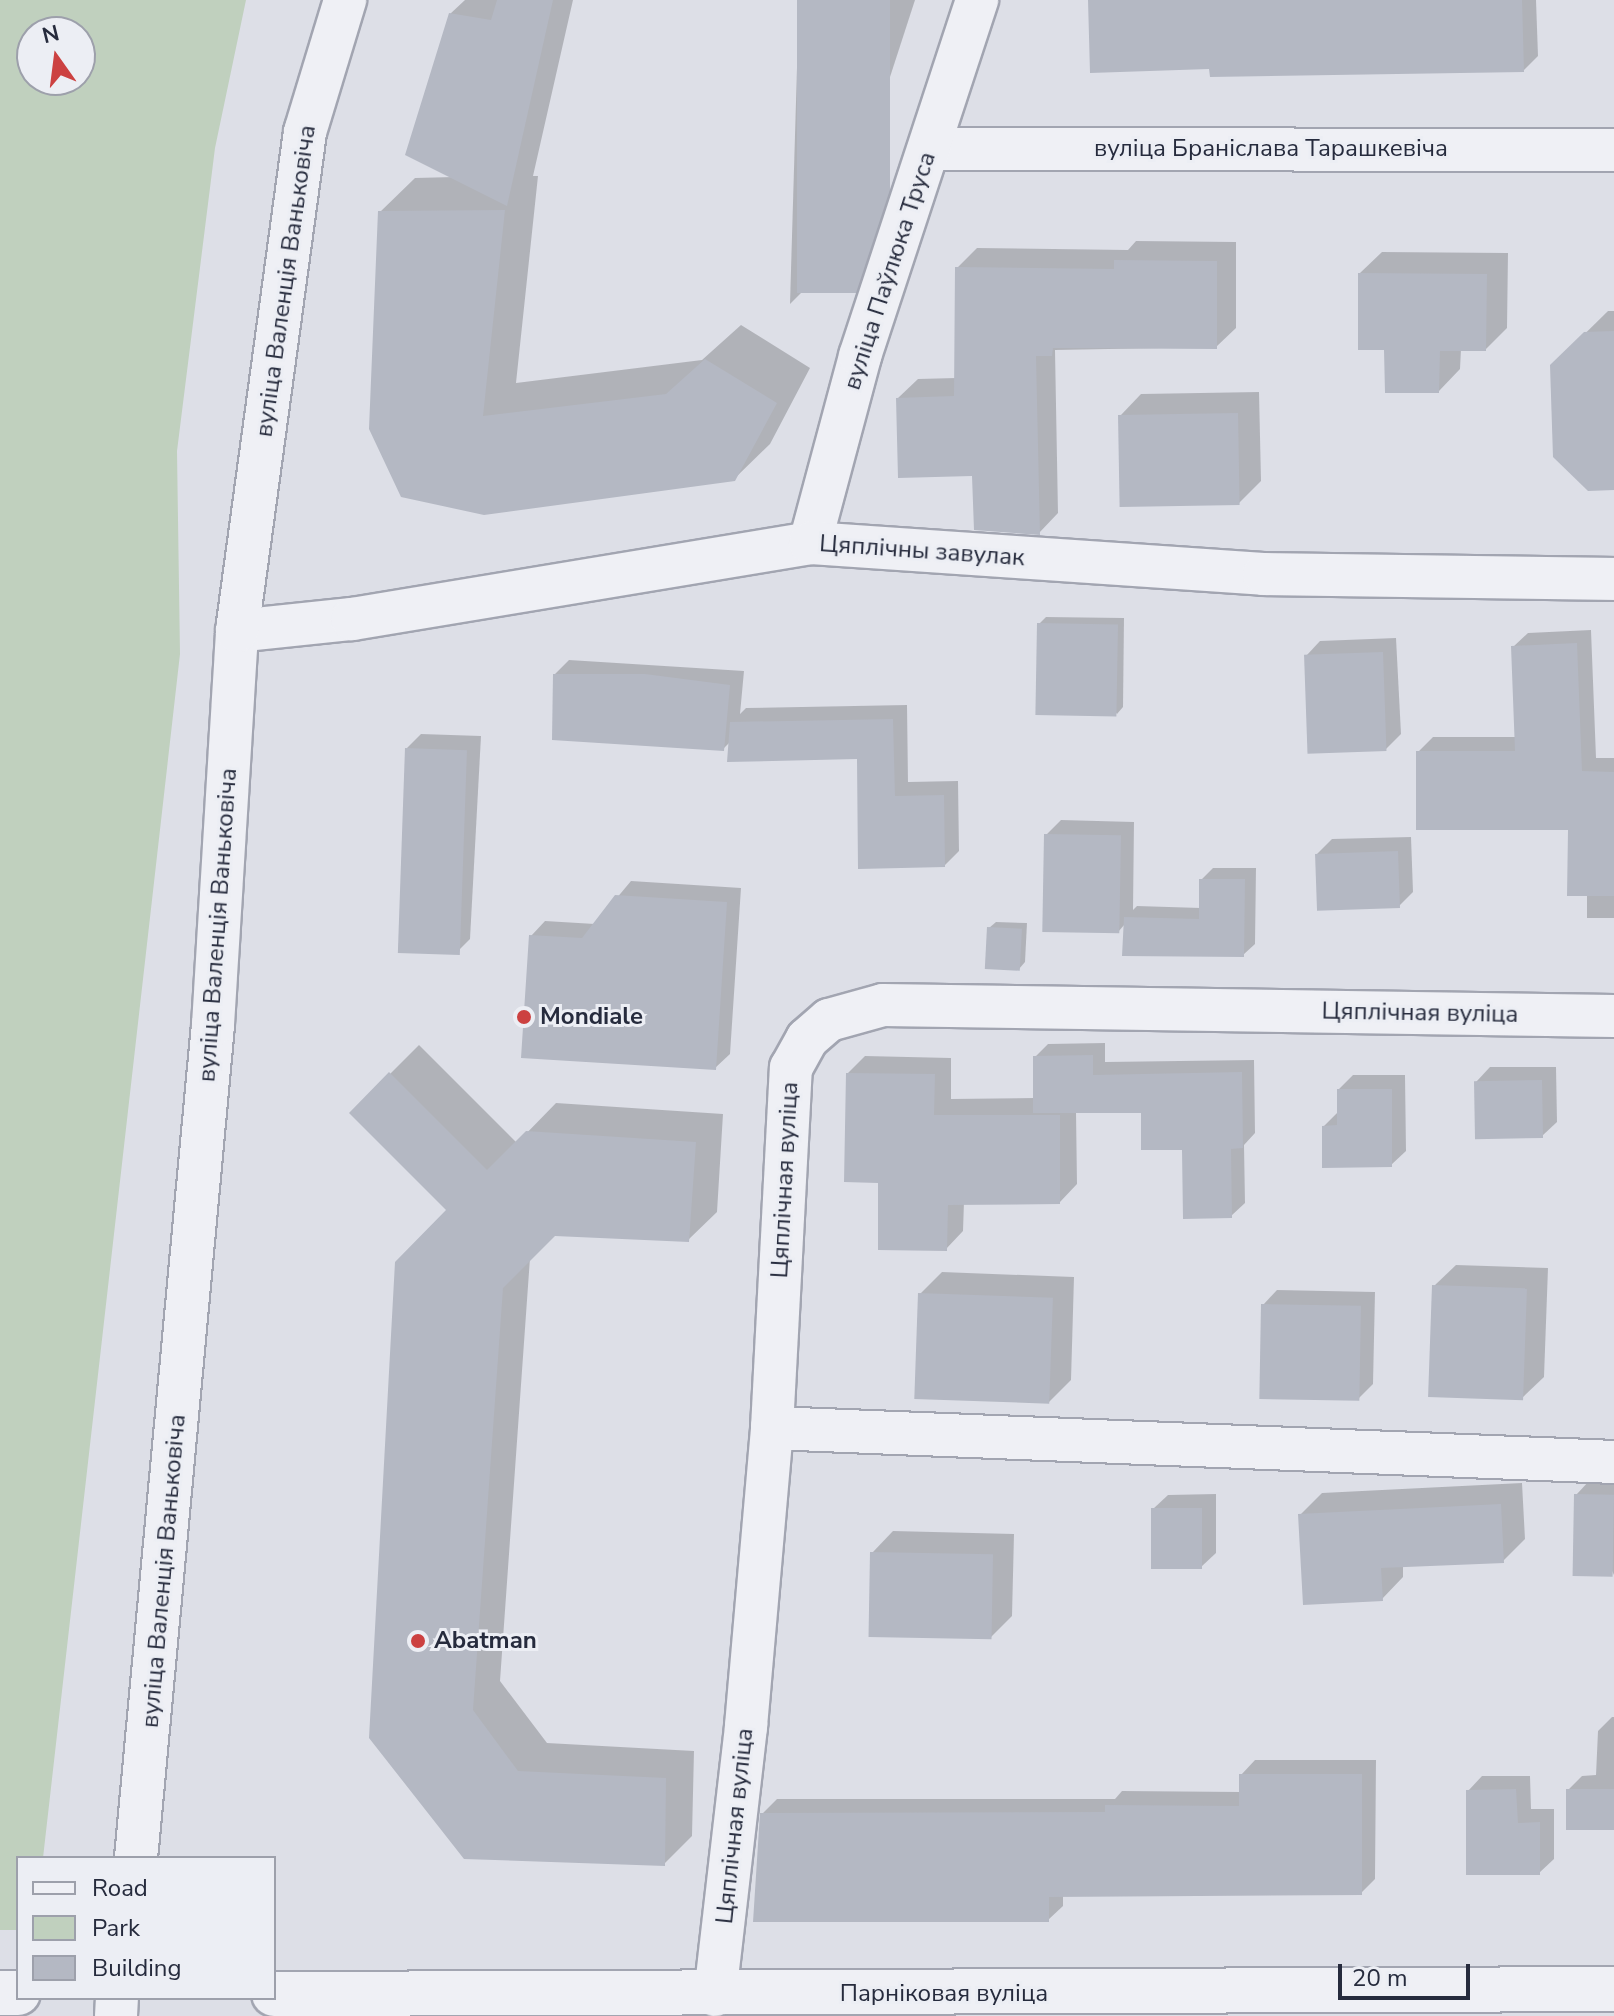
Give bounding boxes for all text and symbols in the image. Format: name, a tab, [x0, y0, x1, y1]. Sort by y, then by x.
north arrow	[16, 16, 96, 96]
text: N	[39, 18, 62, 51]
street label: вуліца Валенція Ваньковіча	[250, 123, 322, 439]
street label: вуліца Браніслава Тарашкевіча	[1094, 135, 1448, 163]
street label: вуліца Паўлюка Труса	[838, 148, 942, 394]
street label: Цяплічны завулак	[818, 529, 1026, 573]
street label: вуліца Валенція Ваньковіча	[193, 767, 243, 1083]
street label: Цяплічная вуліца	[1321, 997, 1519, 1029]
place label: Mondiale	[540, 1003, 643, 1031]
marker: Mondiale	[515, 1008, 533, 1026]
street label: Цяплічная вуліца	[765, 1081, 805, 1279]
street label: вуліца Валенція Ваньковіча	[136, 1413, 192, 1729]
place label: Abatman	[434, 1627, 537, 1655]
marker: Abatman	[409, 1632, 427, 1650]
street label: Цяплічная вуліца	[710, 1727, 760, 1925]
legend	[16, 1856, 276, 2000]
text: Road	[92, 1872, 148, 1904]
text: Park	[92, 1912, 140, 1944]
scale bar	[1342, 1948, 1474, 1998]
text: Building	[92, 1952, 182, 1984]
text: 20 m	[1352, 1962, 1408, 1994]
street label: Парніковая вуліца	[840, 1980, 1048, 2008]

